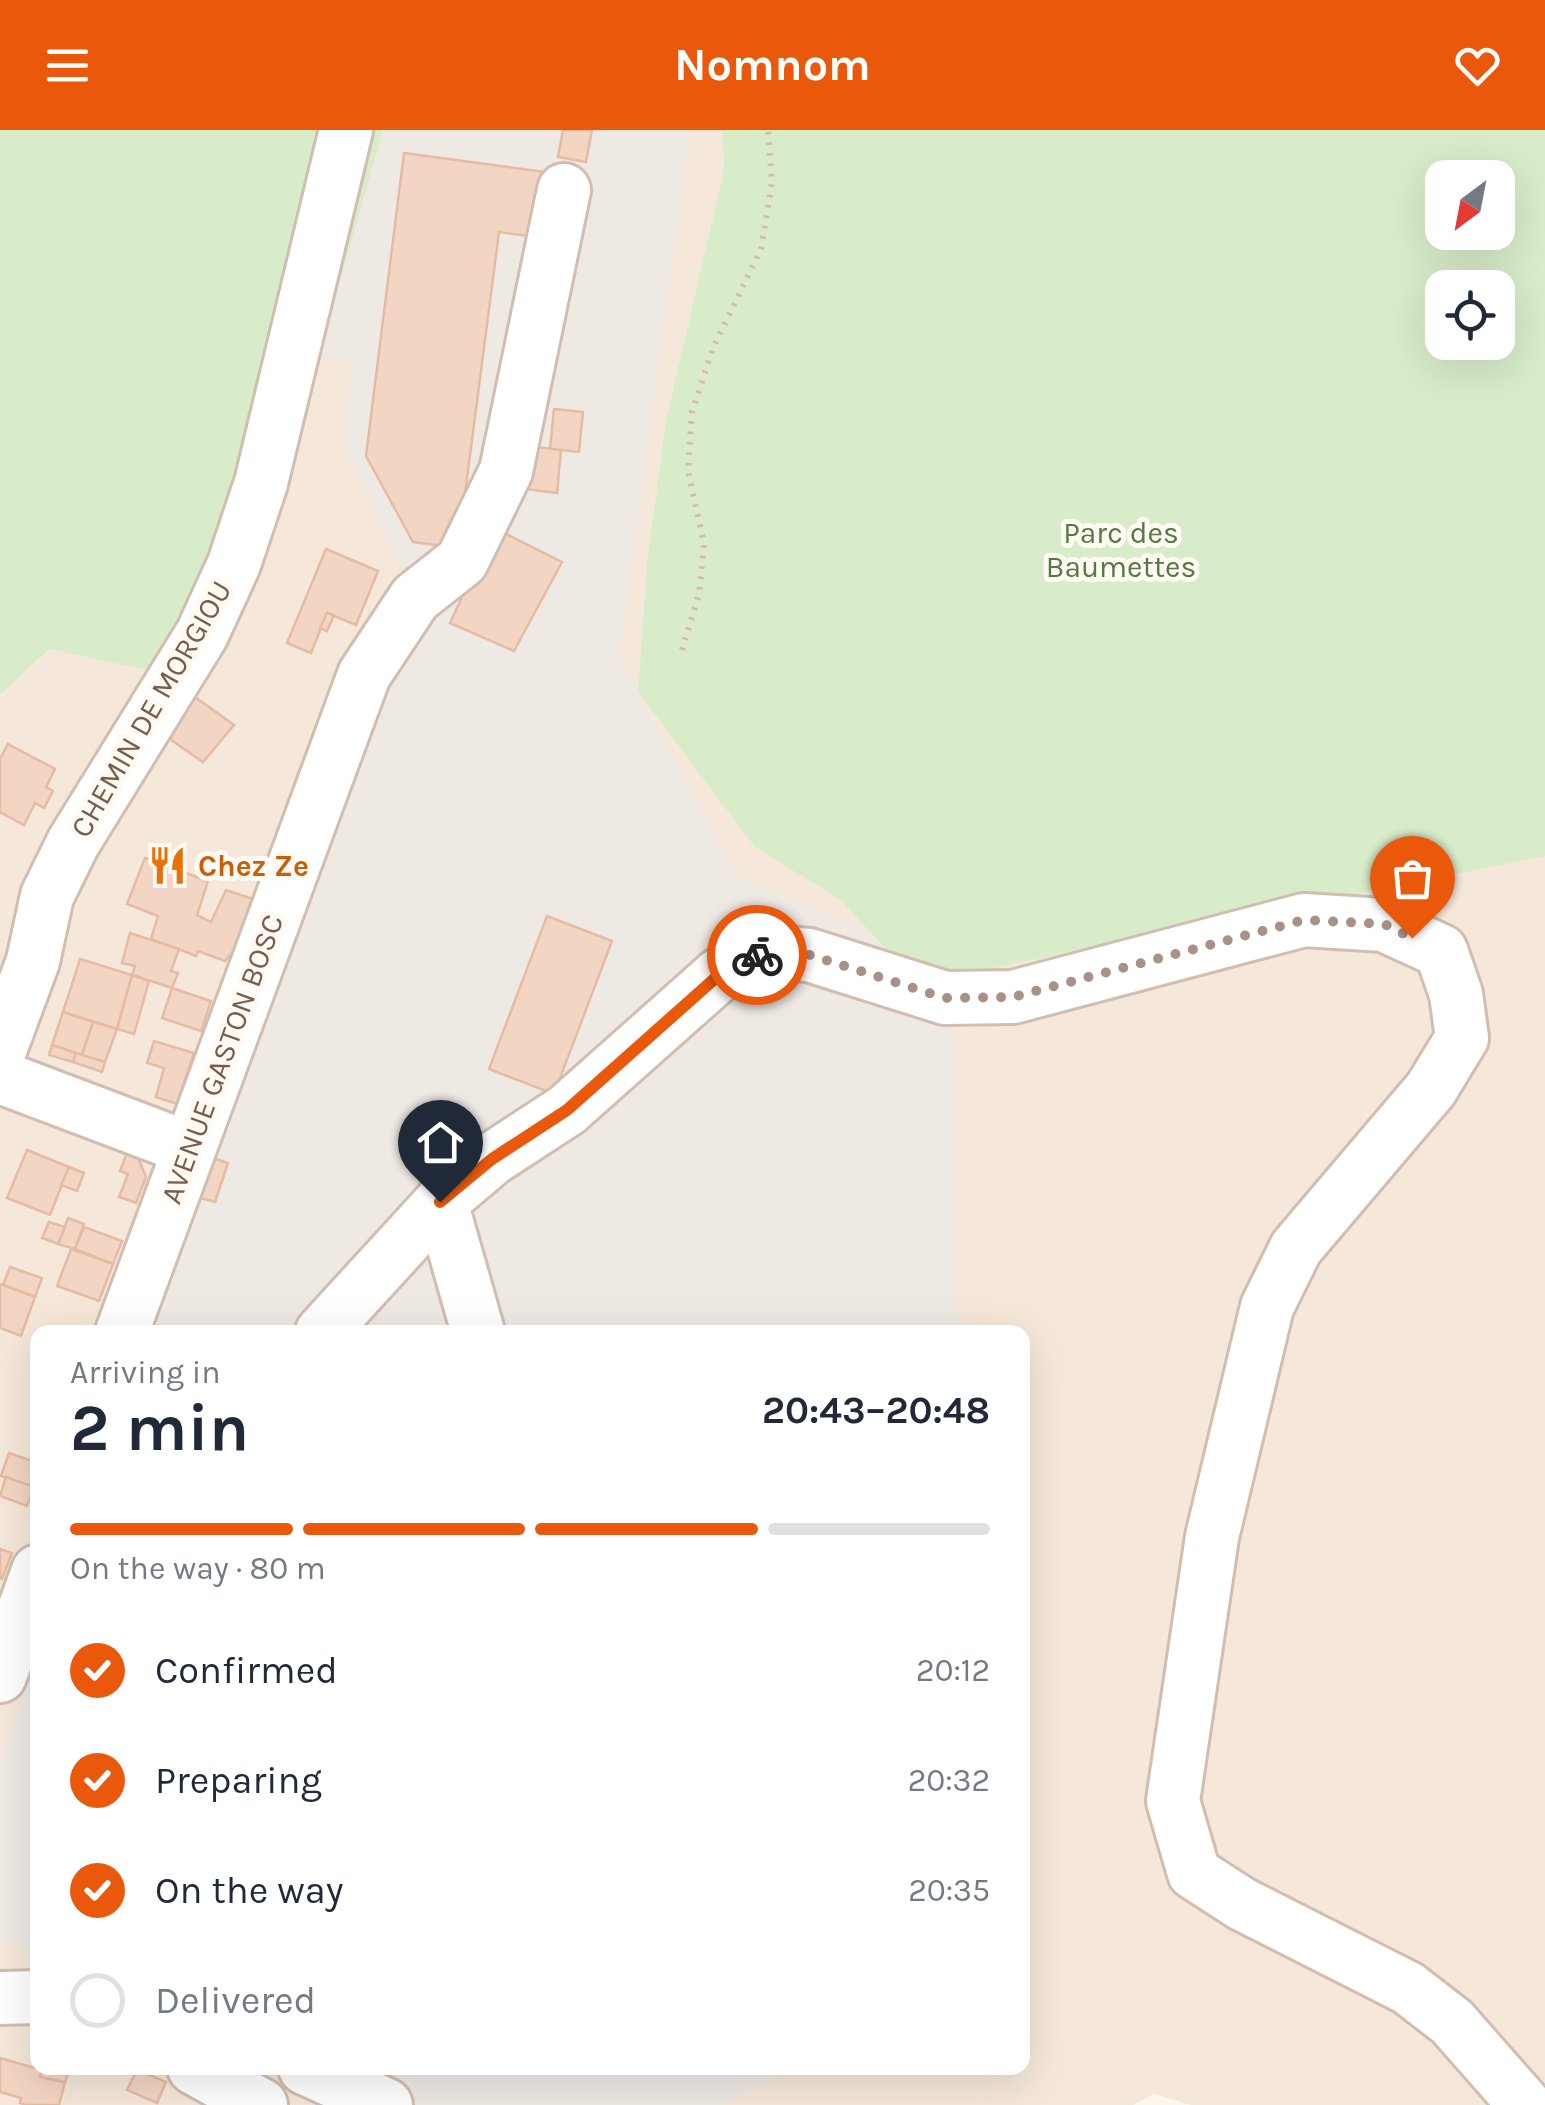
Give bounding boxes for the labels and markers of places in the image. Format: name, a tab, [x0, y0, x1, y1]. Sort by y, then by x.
pin	[1370, 836, 1455, 939]
restaurant icon: Chez Ze	[147, 845, 189, 887]
place label: Chez Ze	[198, 848, 309, 884]
pin	[398, 1100, 483, 1203]

